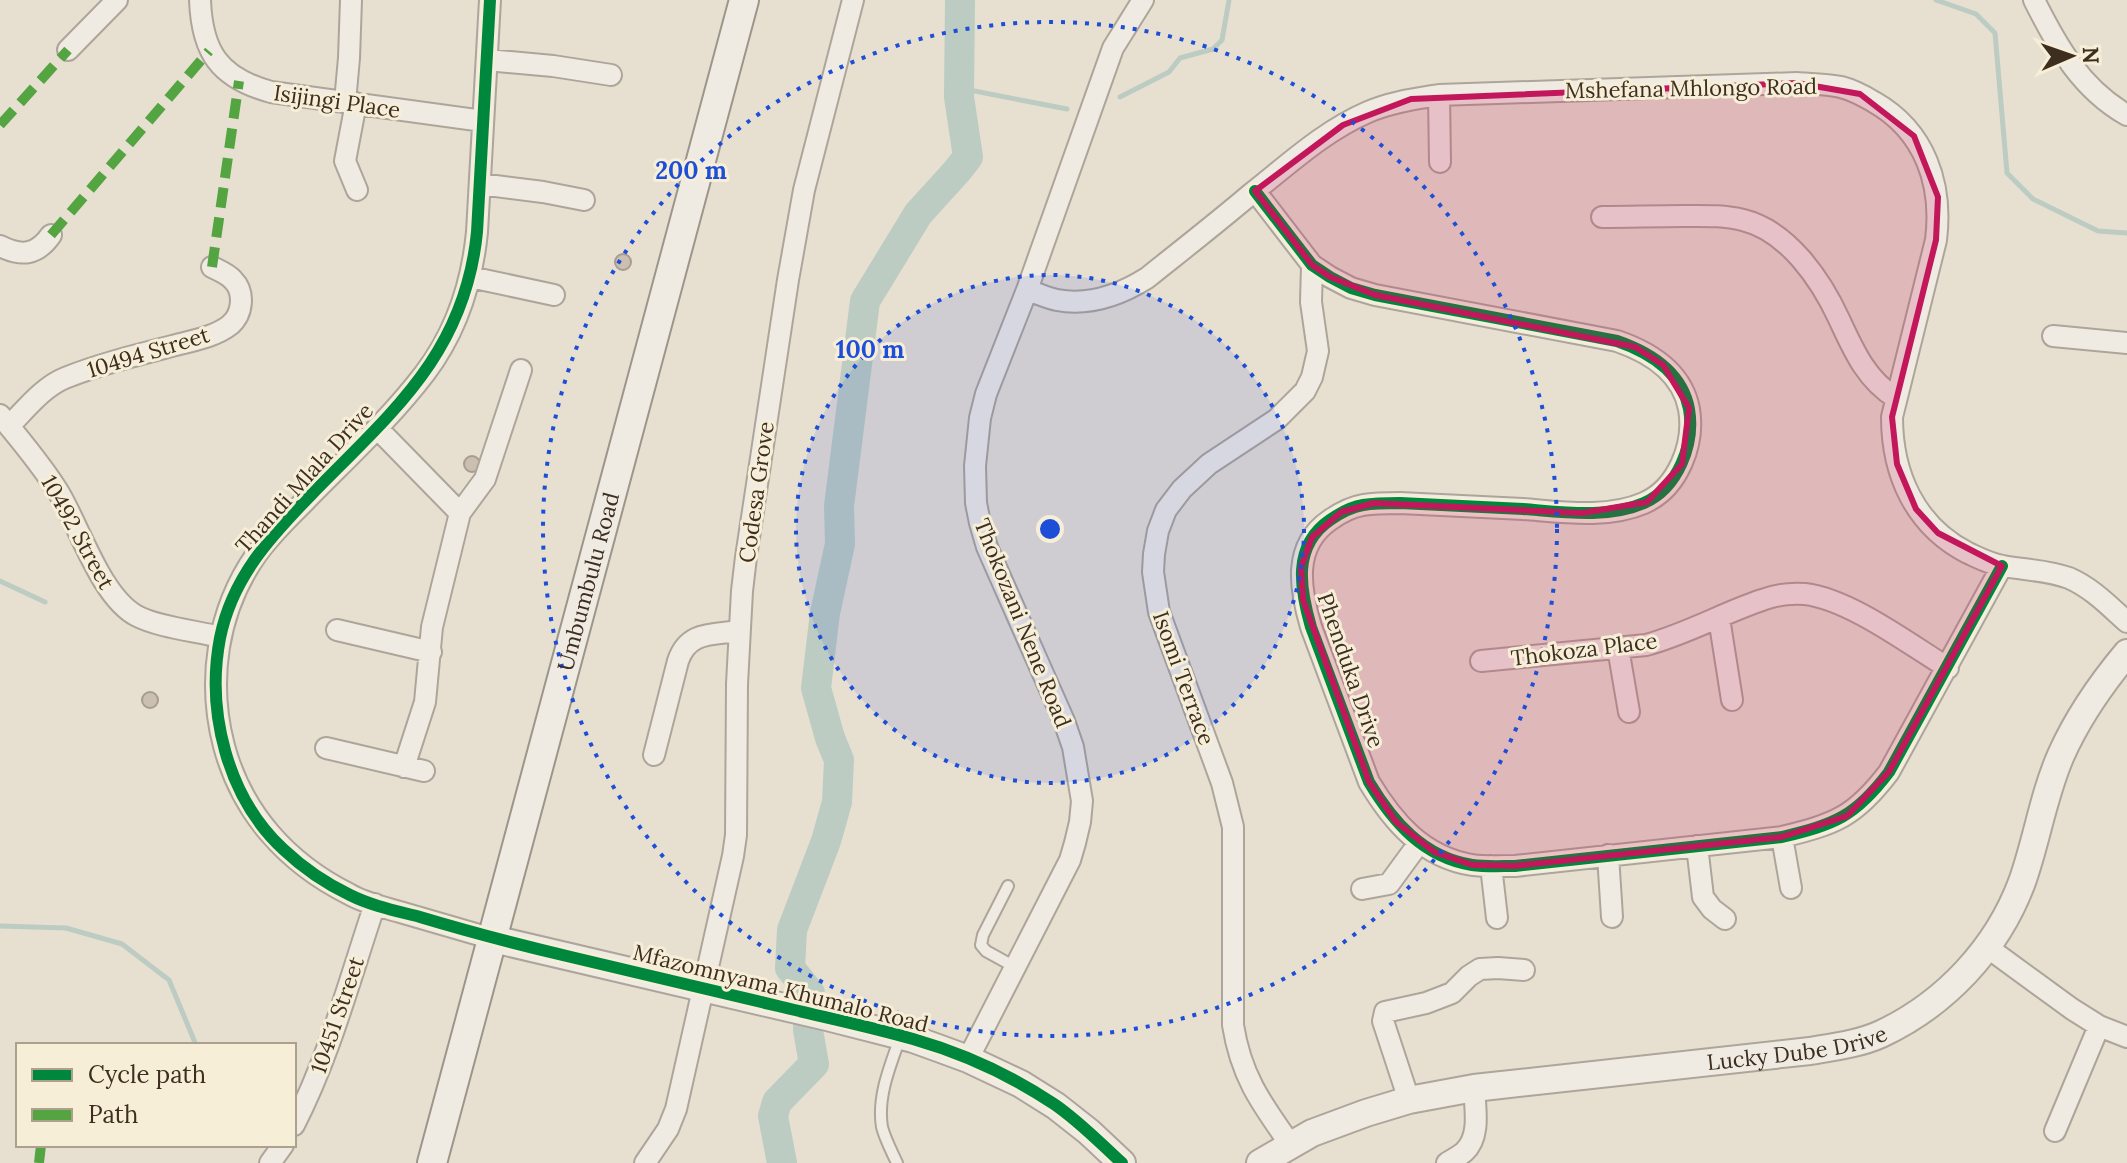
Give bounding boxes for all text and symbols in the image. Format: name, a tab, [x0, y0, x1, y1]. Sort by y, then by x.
north arrow	[2031, 16, 2111, 96]
text: N	[2077, 46, 2105, 64]
street label: Mshefana Mhlongo Road	[1565, 72, 1817, 104]
street label: Isijingi Place	[272, 78, 402, 124]
text: 200 m	[655, 155, 727, 186]
street label: 10494 Street	[83, 320, 213, 384]
text: 100 m	[836, 334, 904, 365]
street label: Thandi Mlala Drive	[229, 397, 379, 559]
street label: Codesa Grove	[732, 419, 780, 564]
street label: 10492 Street	[35, 470, 121, 594]
street label: Umbumbulu Road	[551, 489, 625, 674]
street label: Thokozani Nene Road	[968, 514, 1078, 732]
centre of rings	[1036, 515, 1064, 543]
street label: Phenduka Drive	[1311, 589, 1391, 751]
street label: Isomi Terrace	[1147, 607, 1221, 749]
street label: Thokoza Place	[1509, 626, 1659, 672]
street label: Mfazomnyama Khumalo Road	[630, 938, 932, 1038]
street label: 10451 Street	[304, 952, 370, 1077]
street label: Lucky Dube Drive	[1705, 1019, 1891, 1076]
legend	[16, 1043, 296, 1147]
text: Cycle path	[88, 1059, 206, 1090]
text: Path	[88, 1099, 138, 1130]

